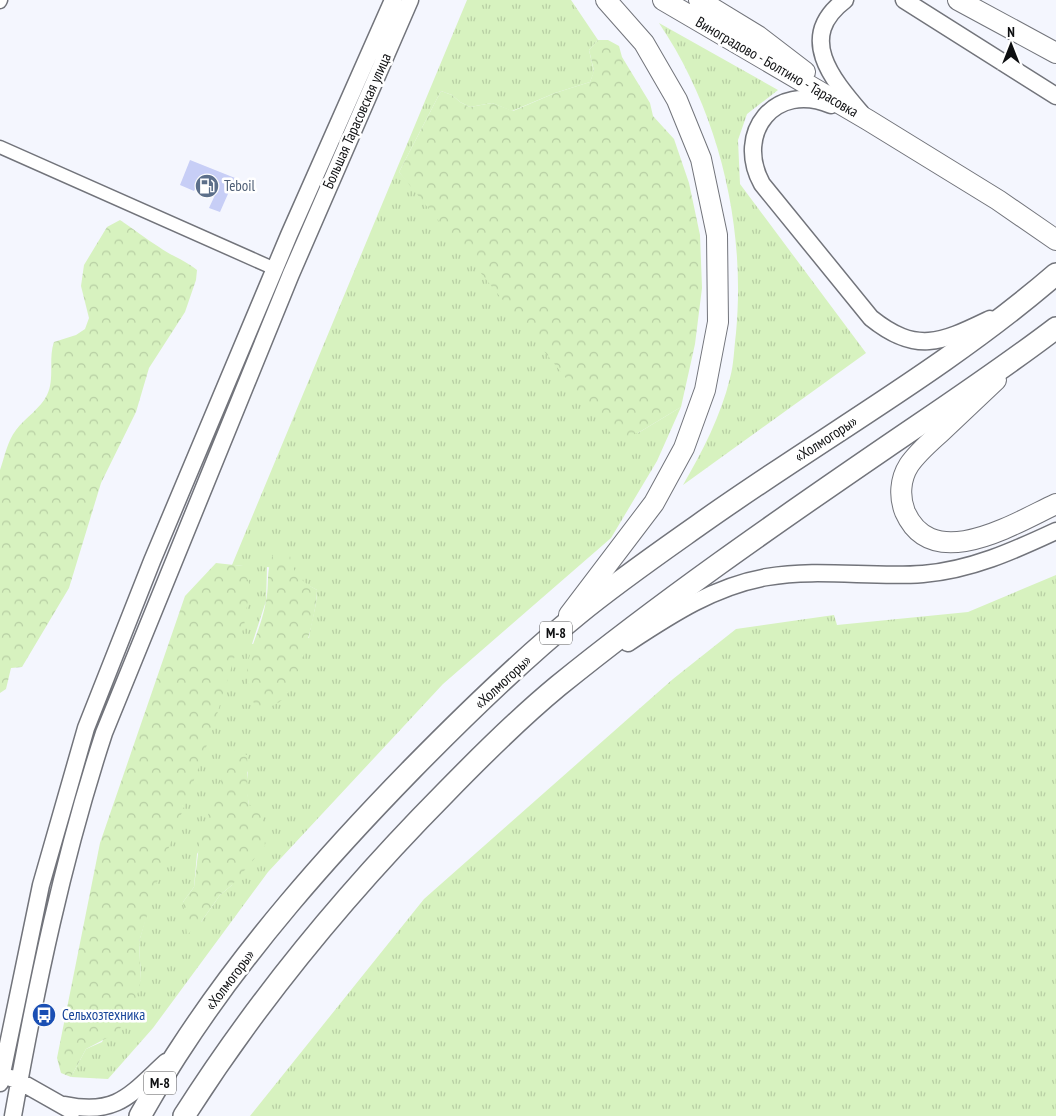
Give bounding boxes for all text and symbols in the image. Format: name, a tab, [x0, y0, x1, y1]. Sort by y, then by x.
street label: Виноградово - Болтино - Тарасовка	[692, 12, 862, 121]
north arrow	[986, 20, 1036, 70]
text: N	[1007, 23, 1015, 41]
street label: Большая Тарасовская улица	[318, 50, 395, 192]
fuel station icon: Teboil	[194, 173, 220, 199]
place label: Teboil	[224, 176, 256, 195]
street label: «Холмогоры»	[791, 411, 861, 466]
road number: М-8	[540, 622, 572, 644]
street label: «Холмогоры»	[470, 650, 535, 713]
street label: «Холмогоры»	[201, 946, 259, 1014]
bus stop icon: Сельхозтехника	[31, 1002, 57, 1028]
place label: Сельхозтехника	[62, 1005, 145, 1024]
road number: М-8	[144, 1072, 176, 1094]

